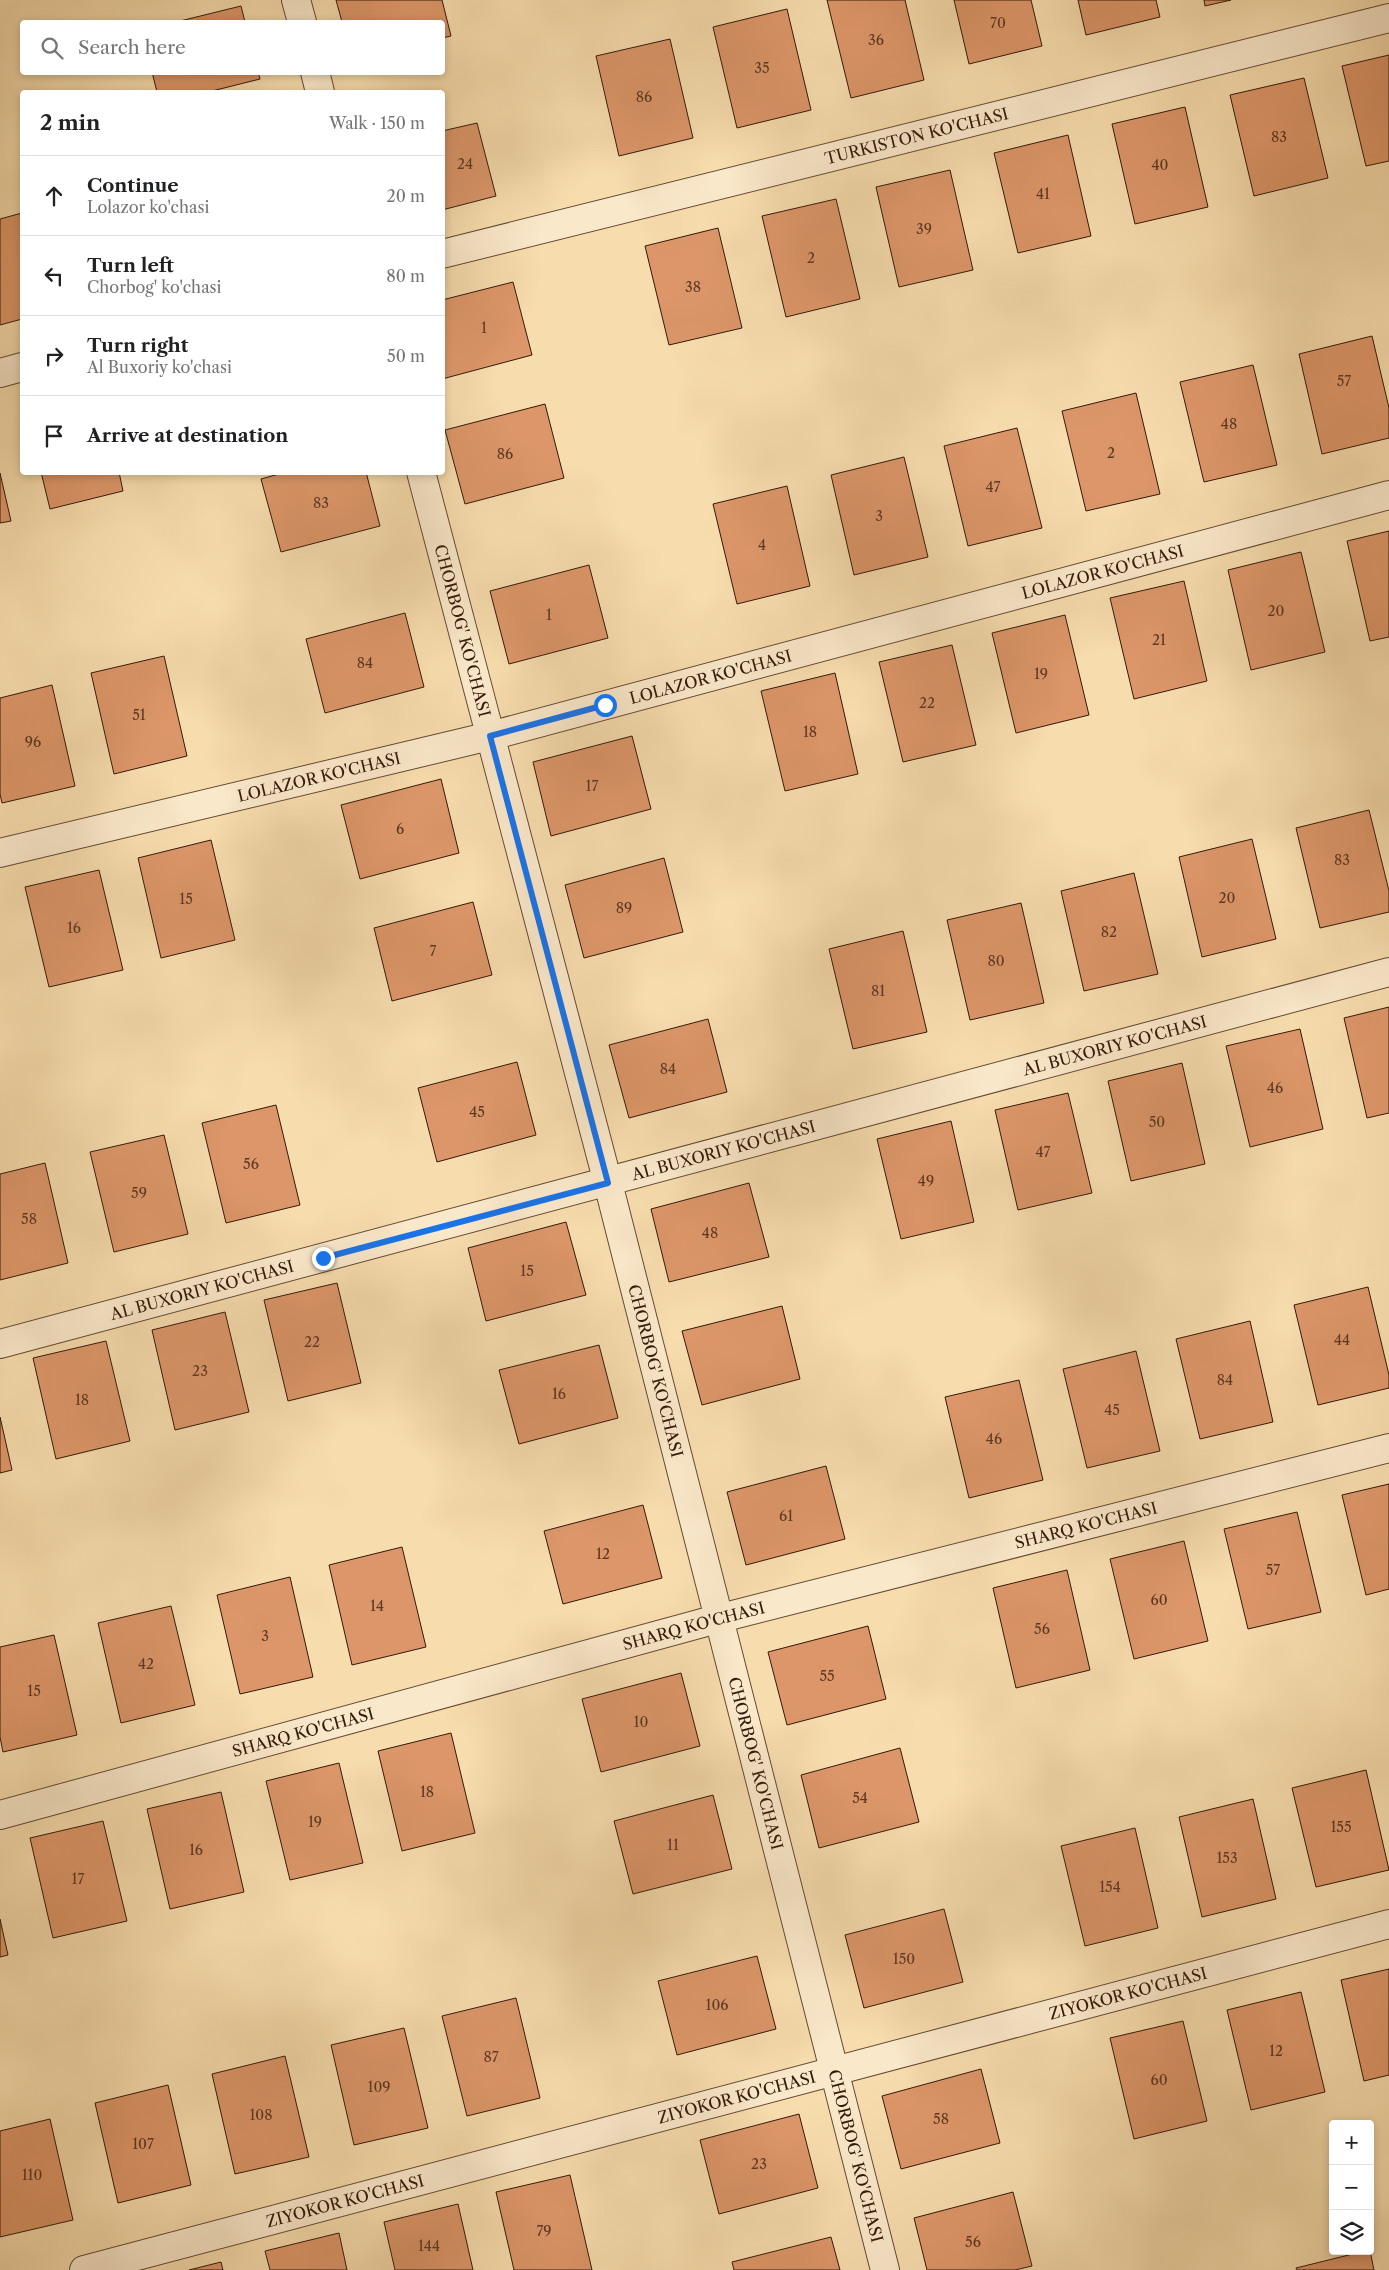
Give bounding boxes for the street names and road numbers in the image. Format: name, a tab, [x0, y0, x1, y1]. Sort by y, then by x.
street label: TURKISTON KO'CHASI	[823, 103, 1010, 168]
street label: LOLAZOR KO'CHASI	[1019, 540, 1186, 603]
street label: CHORBOG' KO'CHASI	[430, 542, 495, 719]
street label: LOLAZOR KO'CHASI	[627, 646, 794, 708]
street label: LOLAZOR KO'CHASI	[235, 748, 403, 806]
street label: AL BUXORIY KO'CHASI	[1020, 1011, 1209, 1080]
street label: AL BUXORIY KO'CHASI	[628, 1116, 818, 1185]
street label: AL BUXORIY KO'CHASI	[107, 1256, 296, 1324]
street label: CHORBOG' KO'CHASI	[624, 1282, 687, 1459]
street label: SHARQ KO'CHASI	[1013, 1497, 1159, 1553]
street label: SHARQ KO'CHASI	[620, 1597, 767, 1654]
street label: CHORBOG' KO'CHASI	[724, 1675, 787, 1852]
street label: SHARQ KO'CHASI	[230, 1703, 376, 1761]
street label: ZIYOKOR KO'CHASI	[1047, 1963, 1209, 2024]
street label: ZIYOKOR KO'CHASI	[655, 2067, 818, 2128]
street label: CHORBOG' KO'CHASI	[824, 2067, 887, 2244]
street label: ZIYOKOR KO'CHASI	[264, 2170, 426, 2231]

